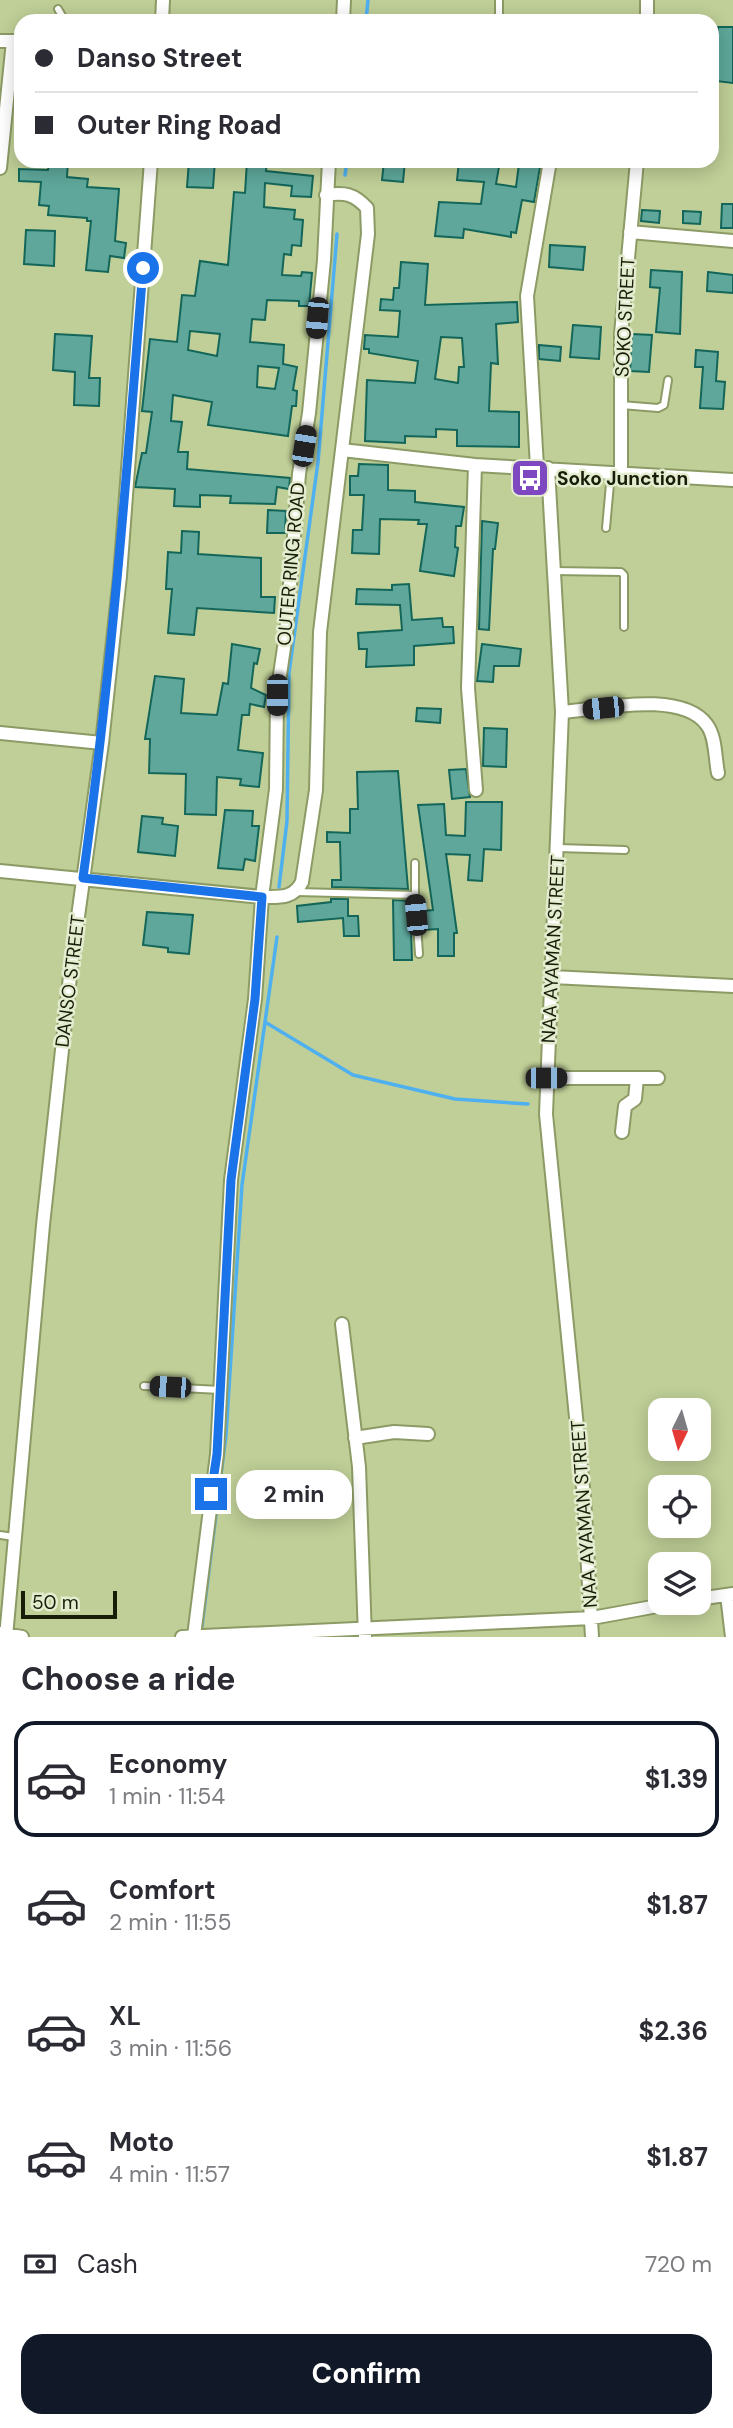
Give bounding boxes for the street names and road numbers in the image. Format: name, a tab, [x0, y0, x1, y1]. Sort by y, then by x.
street label: SOKO STREET	[609, 256, 641, 378]
street label: OUTER RING ROAD	[271, 481, 311, 647]
street label: NAA AYAMAN STREET	[536, 854, 570, 1044]
street label: DANSO STREET	[49, 913, 91, 1049]
street label: NAA AYAMAN STREET	[565, 1419, 603, 1609]

